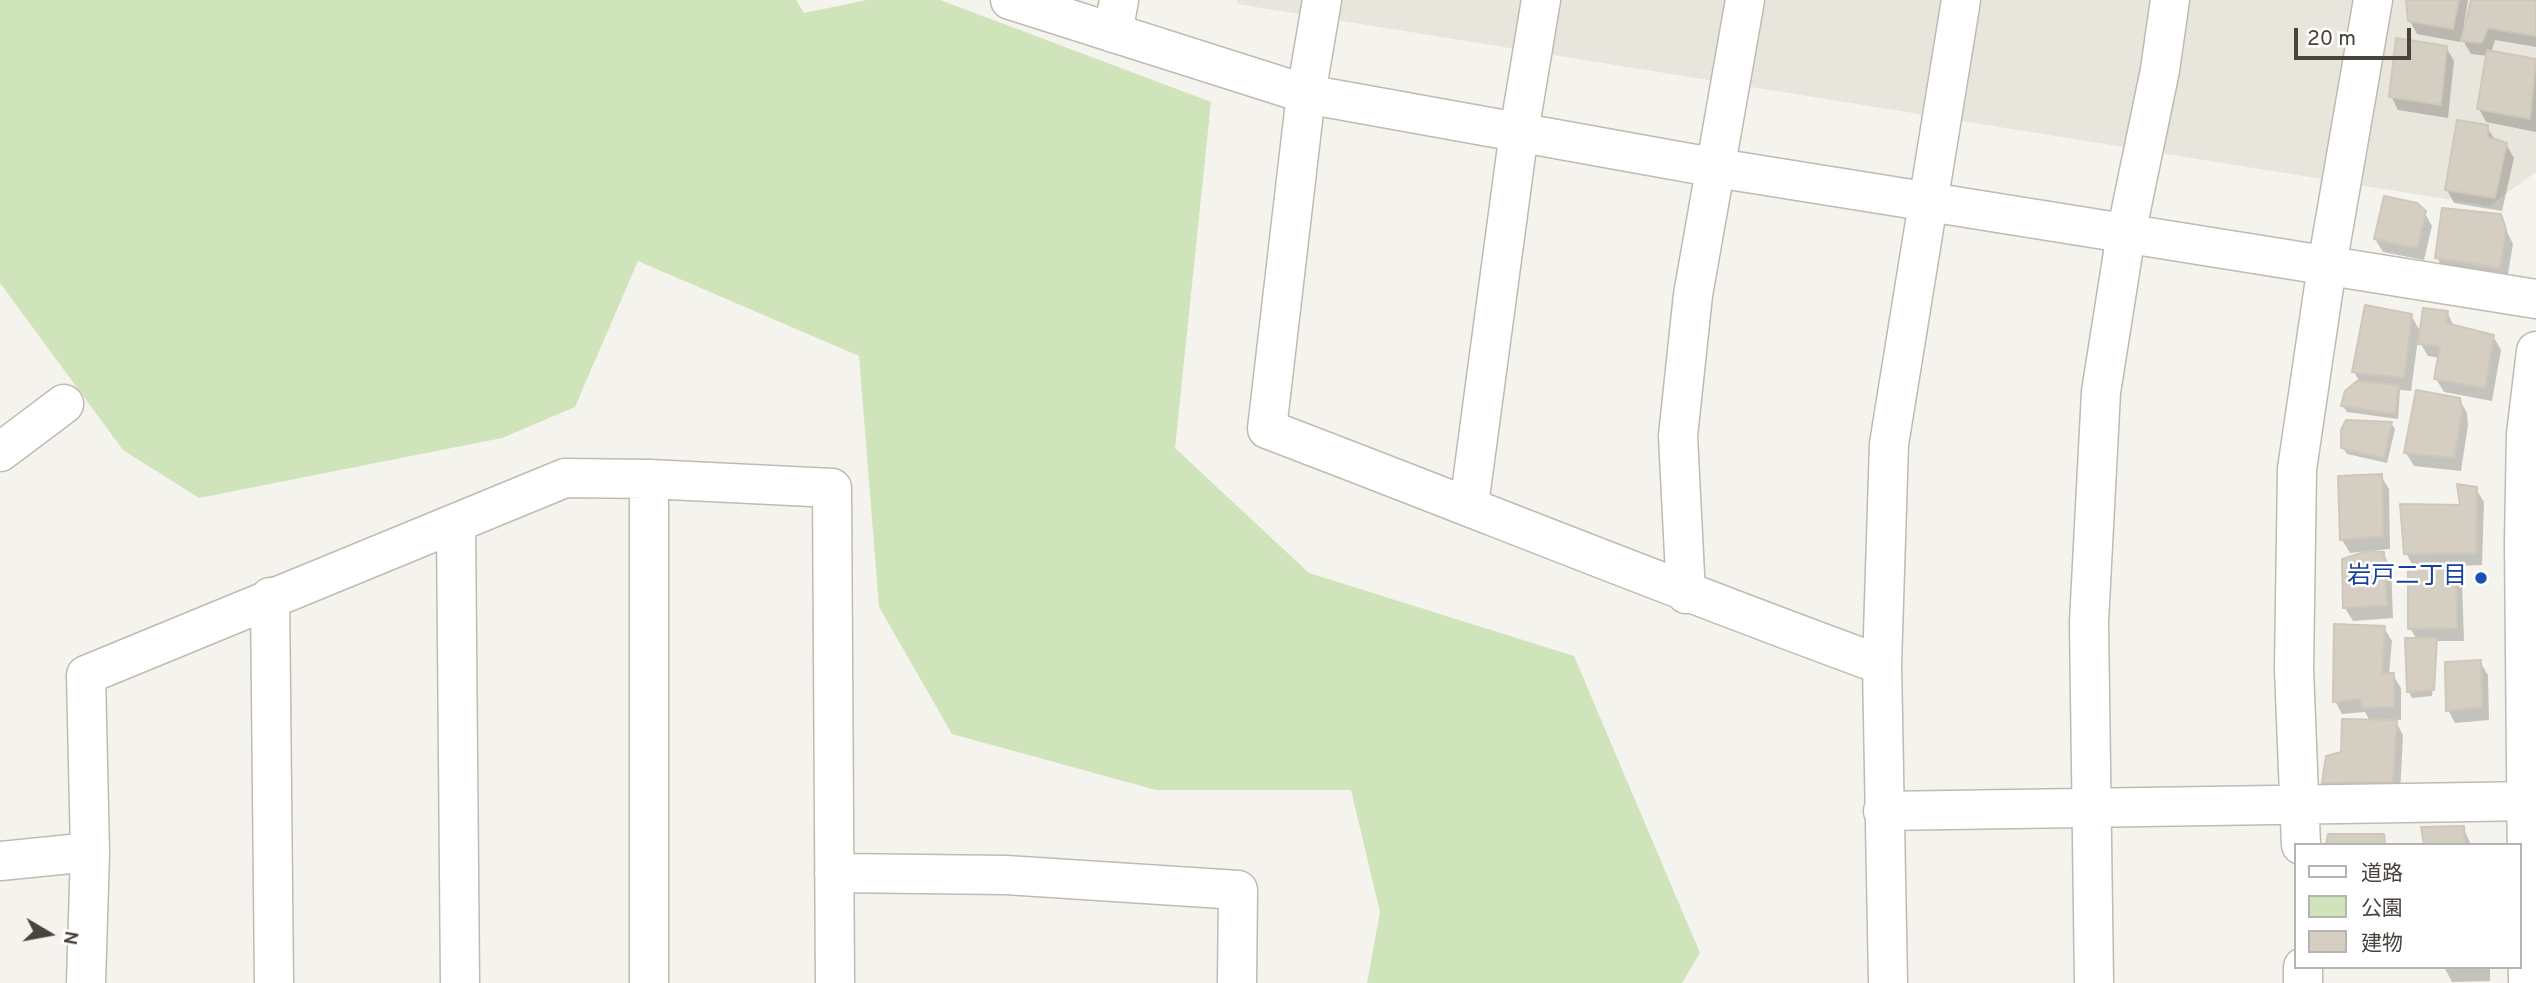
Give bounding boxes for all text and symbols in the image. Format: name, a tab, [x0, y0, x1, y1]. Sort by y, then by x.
scale bar	[2298, 14, 2415, 58]
text: 20 m	[2307, 26, 2356, 53]
place label: 岩戸二丁目	[2347, 564, 2467, 592]
marker: 岩戸二丁目	[2473, 570, 2489, 586]
legend	[2294, 843, 2522, 969]
text: 道路	[2361, 861, 2403, 888]
text: 公園	[2361, 896, 2403, 923]
north arrow	[14, 899, 84, 969]
text: N	[57, 929, 83, 946]
text: 建物	[2361, 931, 2403, 958]

